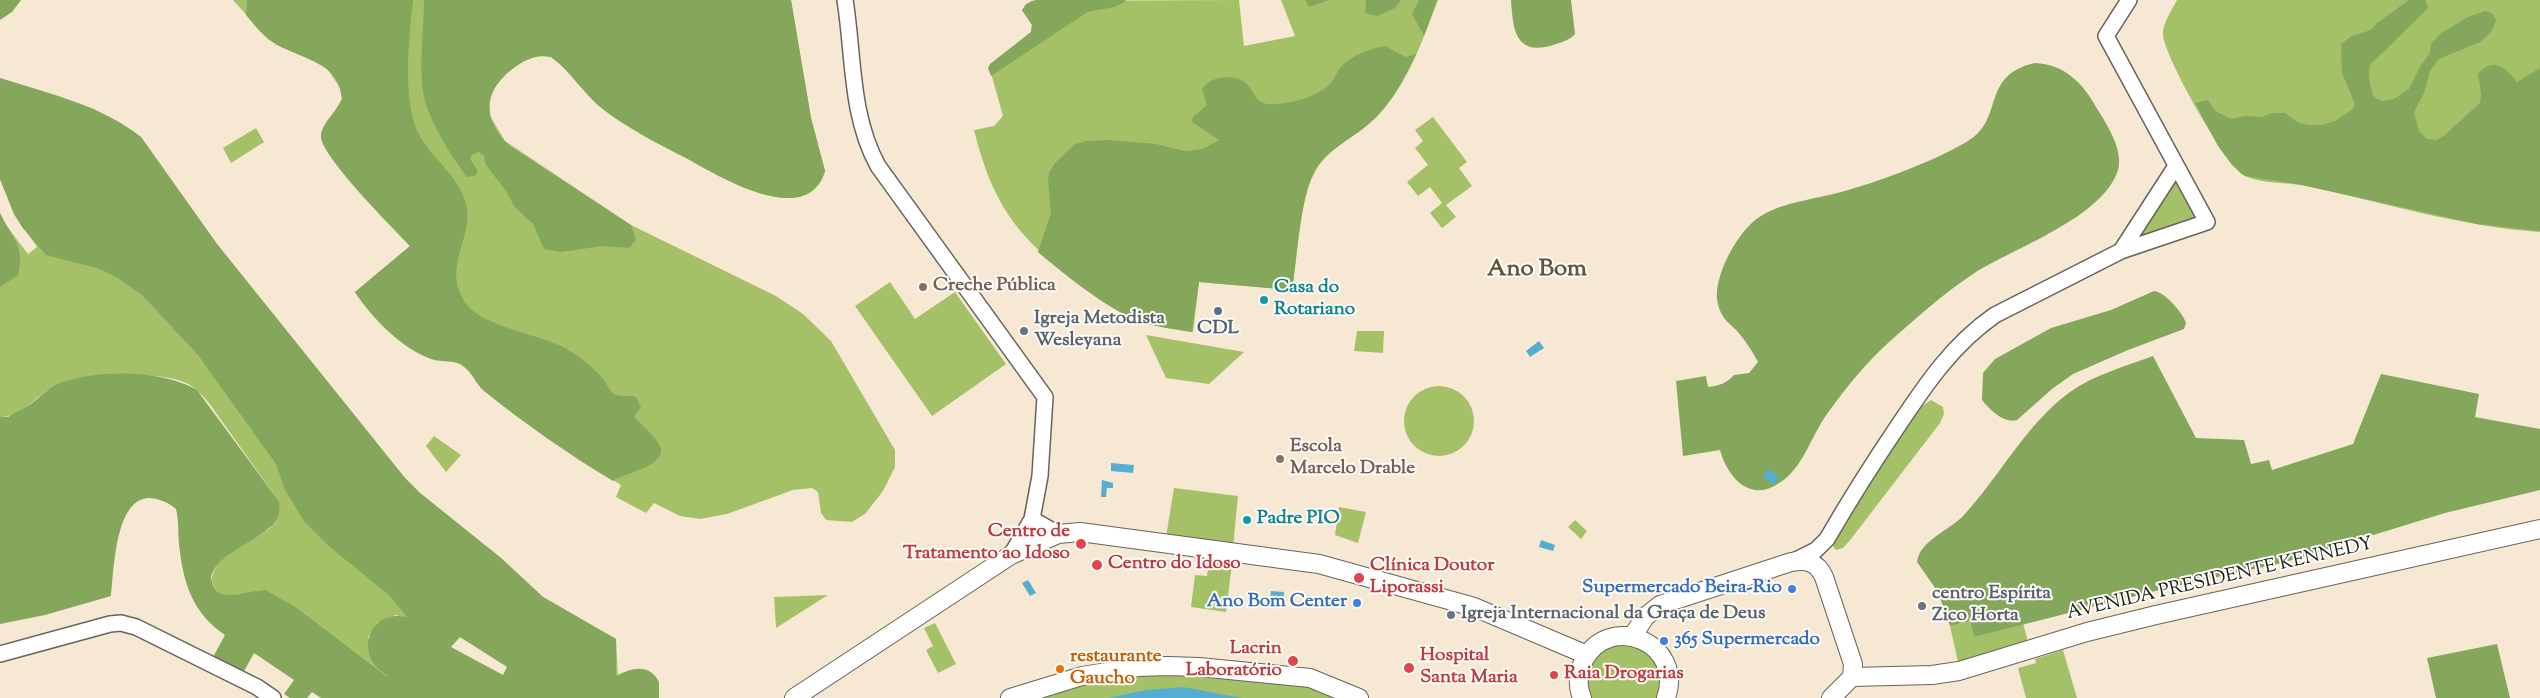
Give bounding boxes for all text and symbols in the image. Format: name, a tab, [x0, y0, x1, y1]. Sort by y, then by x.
district label: Ano Bom	[1487, 257, 1587, 285]
place label: Creche Pública	[933, 276, 1056, 298]
place label: Casa do Rotariano	[1274, 278, 1355, 322]
marker: Creche Pública	[917, 281, 929, 293]
marker: Casa do Rotariano	[1258, 294, 1270, 306]
marker: CDL	[1212, 305, 1224, 317]
place label: Igreja Metodista Wesleyana	[1034, 309, 1165, 353]
place label: CDL	[1197, 319, 1239, 341]
marker: Igreja Metodista Wesleyana	[1018, 325, 1030, 337]
place label: Escola Marcelo Drable	[1290, 437, 1415, 481]
marker: Escola Marcelo Drable	[1274, 453, 1286, 465]
place label: Padre PIO	[1257, 509, 1340, 531]
marker: Padre PIO	[1241, 514, 1253, 526]
place label: Centro de Tratamento ao Idoso	[903, 522, 1070, 566]
street label: AVENIDA PRESIDENTE KENNEDY	[2065, 534, 2375, 626]
marker: Centro de Tratamento ao Idoso	[1074, 537, 1088, 551]
place label: Centro do Idoso	[1108, 554, 1241, 576]
place label: Clínica Doutor Liporassi	[1370, 556, 1494, 600]
marker: Centro do Idoso	[1090, 558, 1104, 572]
marker: Clínica Doutor Liporassi	[1352, 571, 1366, 585]
place label: Supermercado Beira-Rio	[1582, 578, 1782, 600]
marker: Supermercado Beira-Rio	[1786, 583, 1798, 595]
place label: centro Espírita Zico Horta	[1932, 584, 2051, 628]
place label: Ano Bom Center	[1207, 592, 1347, 614]
marker: Ano Bom Center	[1351, 597, 1363, 609]
marker: centro Espírita Zico Horta	[1916, 600, 1928, 612]
place label: Igreja Internacional da Graça de Deus	[1461, 604, 1765, 626]
marker: Igreja Internacional da Graça de Deus	[1445, 609, 1457, 621]
place label: 365 Supermercado	[1674, 630, 1820, 652]
marker: 365 Supermercado	[1658, 635, 1670, 647]
place label: Lacrin Laboratório	[1186, 639, 1282, 683]
place label: Hospital Santa Maria	[1420, 646, 1518, 690]
place label: restaurante Gaucho	[1070, 647, 1162, 691]
marker: Lacrin Laboratório	[1286, 654, 1300, 668]
marker: Hospital Santa Maria	[1402, 661, 1416, 675]
marker: restaurante Gaucho	[1054, 663, 1066, 675]
place label: Raia Drogarias	[1564, 664, 1684, 686]
marker: Raia Drogarias	[1548, 669, 1560, 681]

